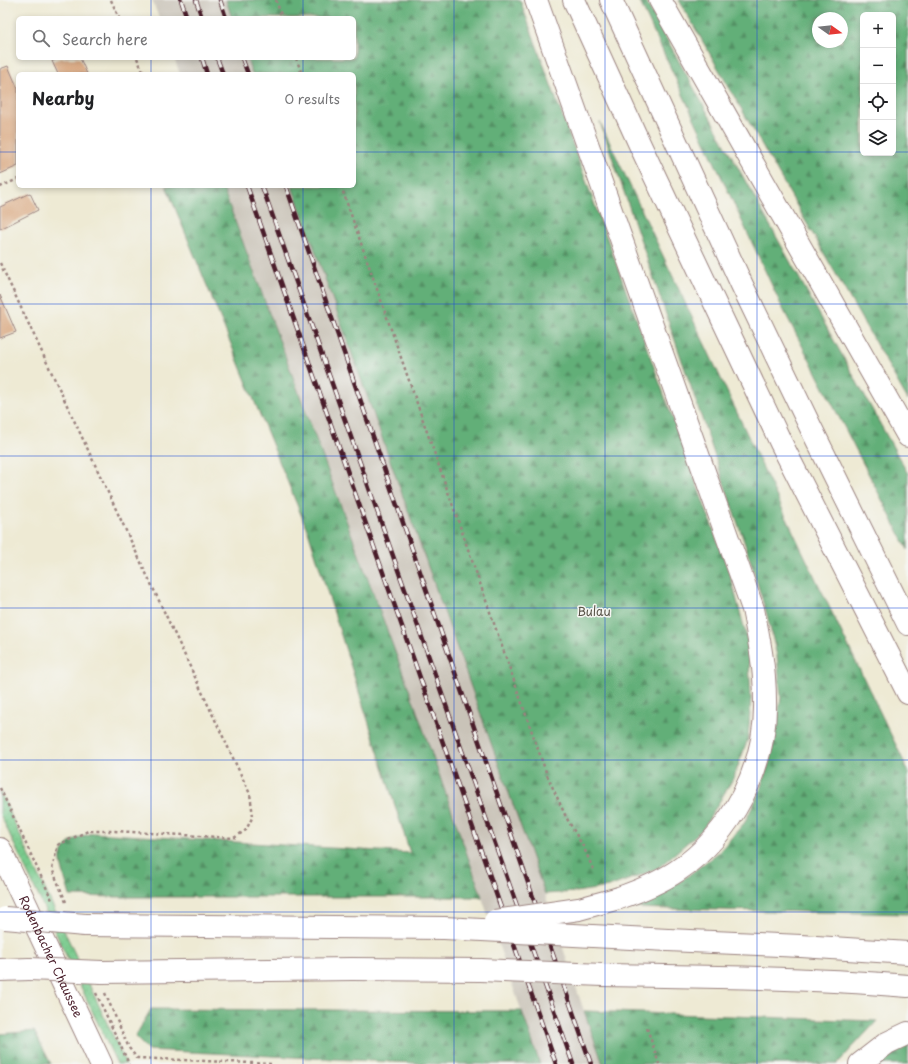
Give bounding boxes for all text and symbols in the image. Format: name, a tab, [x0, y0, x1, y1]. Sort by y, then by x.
north arrow	[812, 12, 848, 48]
map controls	[860, 12, 896, 156]
button: +	[860, 12, 896, 48]
search box	[16, 16, 356, 60]
icon: search	[30, 27, 52, 49]
text: Search here	[62, 27, 148, 50]
button: −	[860, 48, 896, 84]
button: locate	[860, 84, 896, 120]
text: Nearby	[32, 85, 94, 111]
text: 0 results	[285, 89, 340, 108]
button: layers	[860, 120, 896, 156]
park label: Bulau	[577, 602, 611, 620]
street label: Rodenbacher Chaussee	[15, 892, 88, 1020]

